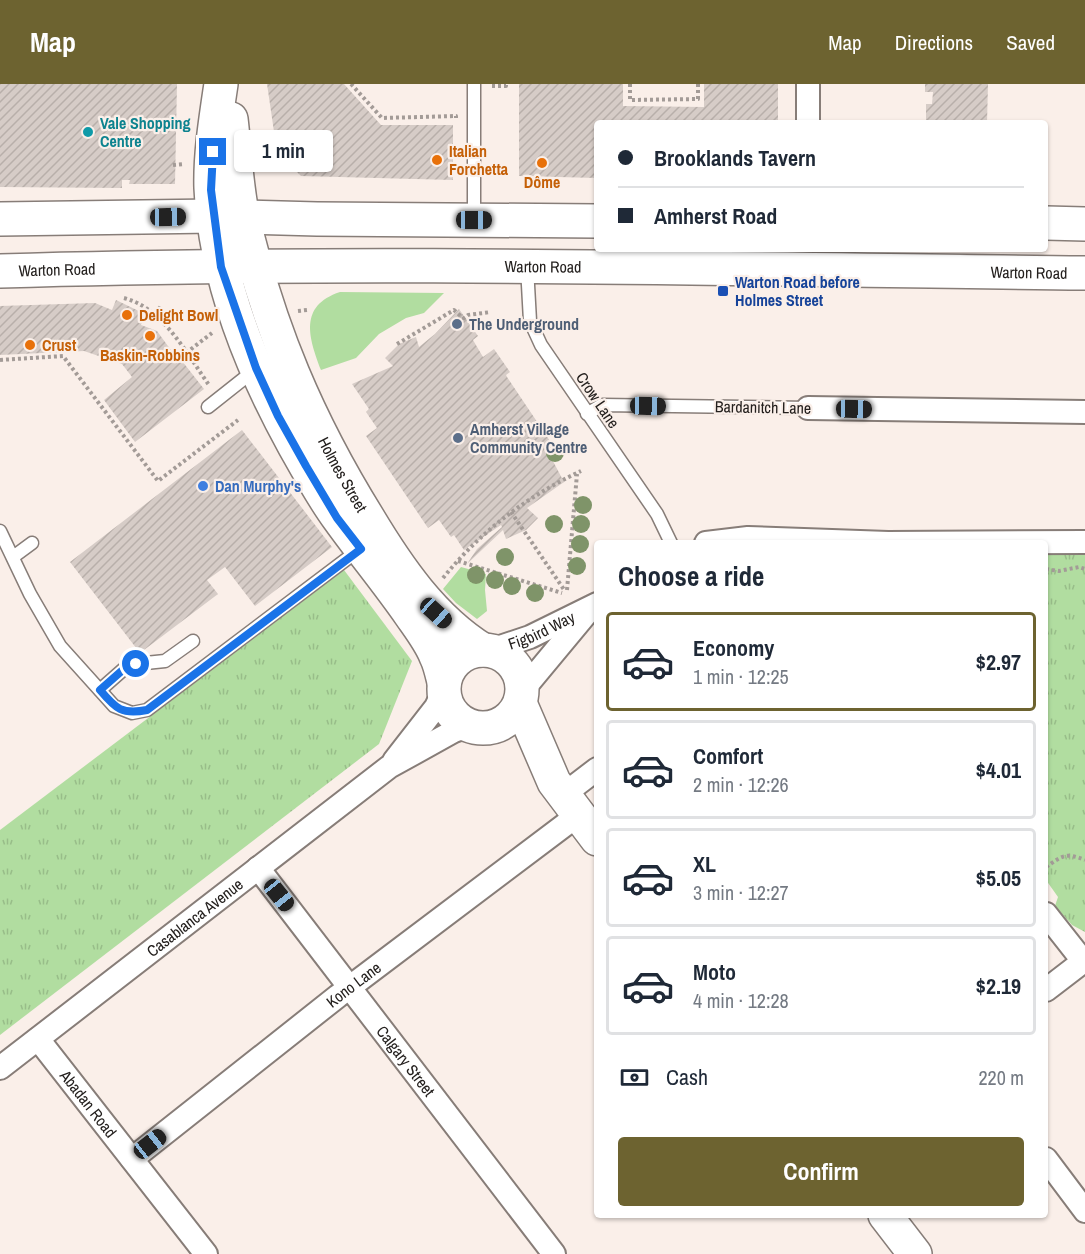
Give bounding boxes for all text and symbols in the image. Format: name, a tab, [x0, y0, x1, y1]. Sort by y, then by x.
text: Map	[30, 23, 76, 61]
text: Map	[828, 28, 862, 57]
text: Directions	[895, 28, 973, 57]
text: Saved	[1006, 28, 1055, 57]
place label: Vale Shopping Centre	[100, 112, 190, 152]
marker: Vale Shopping Centre	[81, 125, 95, 139]
callout: 1 min	[234, 131, 333, 173]
text: 1 min	[262, 137, 305, 164]
route end	[199, 138, 226, 165]
place label: Italian Forchetta	[449, 140, 509, 180]
text: Brooklands Tavern	[654, 143, 816, 173]
marker: Italian Forchetta	[430, 153, 444, 167]
marker: Dôme	[535, 156, 549, 170]
place label: Dôme	[524, 171, 560, 193]
text: Amherst Road	[654, 201, 777, 231]
car	[150, 208, 186, 226]
car	[456, 211, 492, 229]
street label: Warton Road	[504, 255, 581, 278]
street label: Warton Road	[18, 258, 96, 281]
street label: Warton Road	[990, 261, 1067, 284]
place label: Warton Road before Holmes Street	[735, 271, 860, 311]
marker: Warton Road before Holmes Street	[716, 284, 730, 298]
place label: Delight Bowl	[139, 304, 218, 326]
marker: Delight Bowl	[120, 308, 134, 322]
place label: The Underground	[469, 313, 579, 335]
marker: The Underground	[450, 317, 464, 331]
marker: Baskin-Robbins	[143, 329, 157, 343]
place label: Crust	[42, 334, 77, 356]
marker: Crust	[23, 338, 37, 352]
place label: Baskin-Robbins	[100, 344, 200, 366]
street label: Crow Lane	[571, 368, 625, 432]
street label: Bardanitch Lane	[715, 395, 811, 419]
car	[630, 397, 666, 415]
car	[836, 400, 872, 418]
place label: Amherst Village Community Centre	[470, 418, 587, 458]
marker: Amherst Village Community Centre	[451, 431, 465, 445]
street label: Holmes Street	[313, 433, 373, 517]
place label: Dan Murphy's	[215, 475, 301, 497]
marker: Dan Murphy's	[196, 479, 210, 493]
text: Choose a ride	[618, 558, 764, 594]
car	[417, 594, 455, 632]
street label: Figbird Way	[505, 606, 579, 655]
text: Economy	[693, 633, 774, 663]
icon: car	[621, 635, 675, 689]
text: $2.97	[976, 647, 1021, 677]
route start	[122, 650, 149, 677]
text: 1 min · 12:25	[693, 663, 789, 690]
text: Comfort	[693, 741, 763, 771]
icon: car	[621, 743, 675, 797]
text: $4.01	[976, 755, 1021, 785]
text: 2 min · 12:26	[693, 771, 789, 798]
text: XL	[693, 849, 716, 879]
icon: car	[621, 851, 675, 905]
text: $5.05	[976, 863, 1021, 893]
street label: Casablanca Avenue	[142, 873, 247, 962]
car	[261, 875, 297, 915]
text: 3 min · 12:27	[693, 879, 789, 906]
street label: Kono Lane	[321, 956, 385, 1012]
text: Moto	[693, 957, 736, 987]
icon: car	[621, 959, 675, 1013]
text: $2.19	[976, 971, 1021, 1001]
text: 4 min · 12:28	[693, 987, 789, 1014]
street label: Calgary Street	[372, 1021, 440, 1101]
icon: cash	[618, 1061, 651, 1094]
text: Cash	[666, 1062, 708, 1092]
street label: Abadan Road	[54, 1064, 122, 1142]
text: 220 m	[978, 1064, 1024, 1091]
car	[130, 1126, 170, 1162]
button: Confirm	[618, 1137, 1024, 1206]

